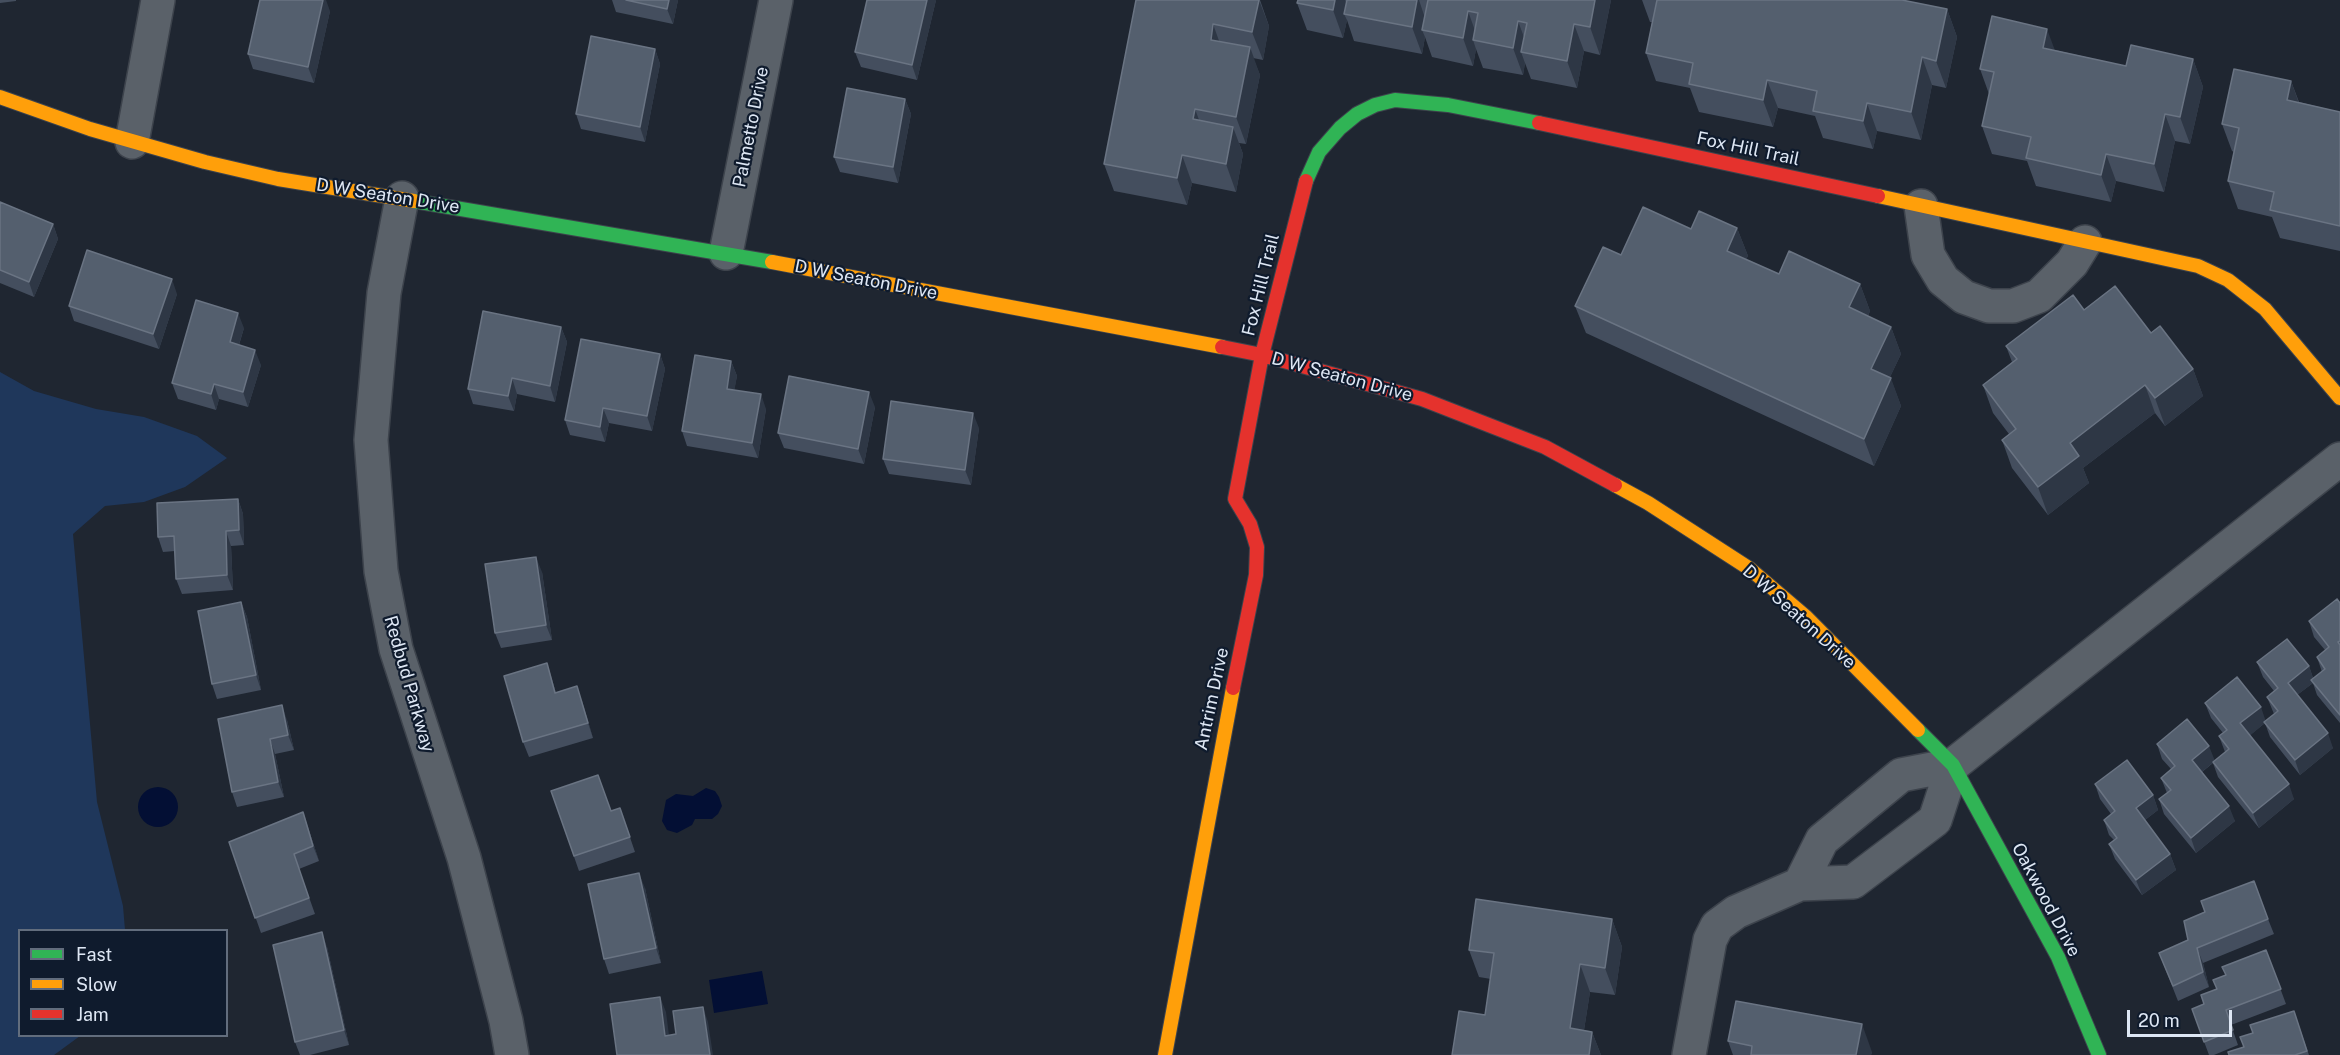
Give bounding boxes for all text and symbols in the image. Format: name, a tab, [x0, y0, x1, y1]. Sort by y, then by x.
street label: Palmetto Drive	[729, 65, 773, 189]
street label: Fox Hill Trail	[1695, 128, 1801, 170]
street label: D W Seaton Drive	[315, 174, 461, 218]
street label: Fox Hill Trail	[1238, 232, 1284, 338]
street label: D W Seaton Drive	[793, 256, 939, 304]
street label: D W Seaton Drive	[1269, 348, 1415, 406]
street label: D W Seaton Drive	[1738, 561, 1860, 673]
street label: Redbud Parkway	[379, 613, 439, 755]
street label: Antrim Drive	[1191, 646, 1233, 752]
street label: Oakwood Drive	[2007, 839, 2085, 961]
legend	[18, 929, 228, 1037]
text: Fast	[76, 944, 112, 965]
text: Slow	[76, 974, 117, 995]
scale bar	[2130, 998, 2235, 1036]
text: Jam	[76, 1004, 109, 1025]
text: 20 m	[2138, 1010, 2180, 1031]

